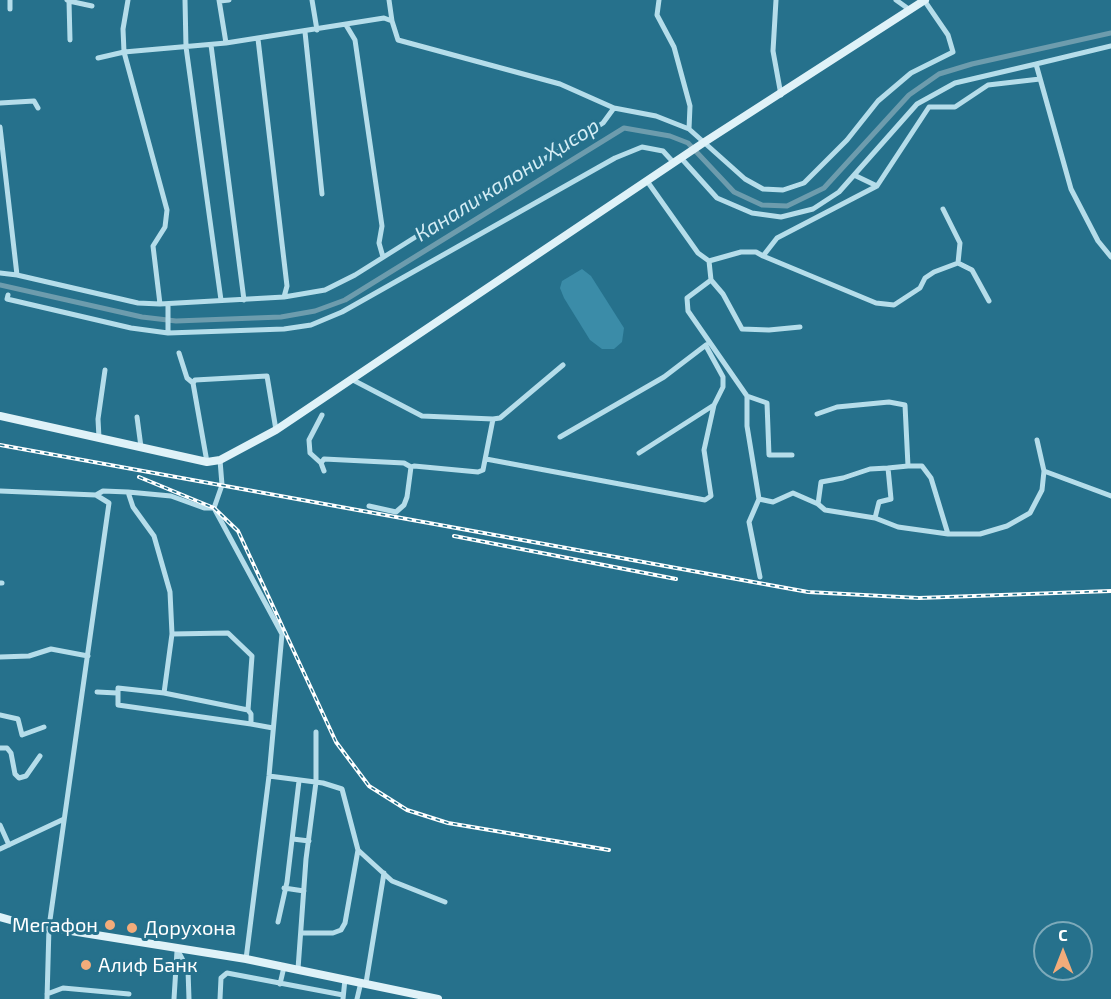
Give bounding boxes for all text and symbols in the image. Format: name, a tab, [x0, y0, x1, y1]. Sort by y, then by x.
water label: Канали калони Ҳисор	[410, 113, 604, 247]
place label: Мегафон	[12, 913, 98, 937]
place label: Дорухона	[144, 916, 236, 940]
marker: Мегафон	[103, 918, 117, 932]
marker: Дорухона	[125, 921, 139, 935]
north arrow	[1033, 921, 1093, 981]
text: С	[1058, 925, 1068, 944]
place label: Алиф Банк	[98, 953, 198, 977]
marker: Алиф Банк	[79, 958, 93, 972]

